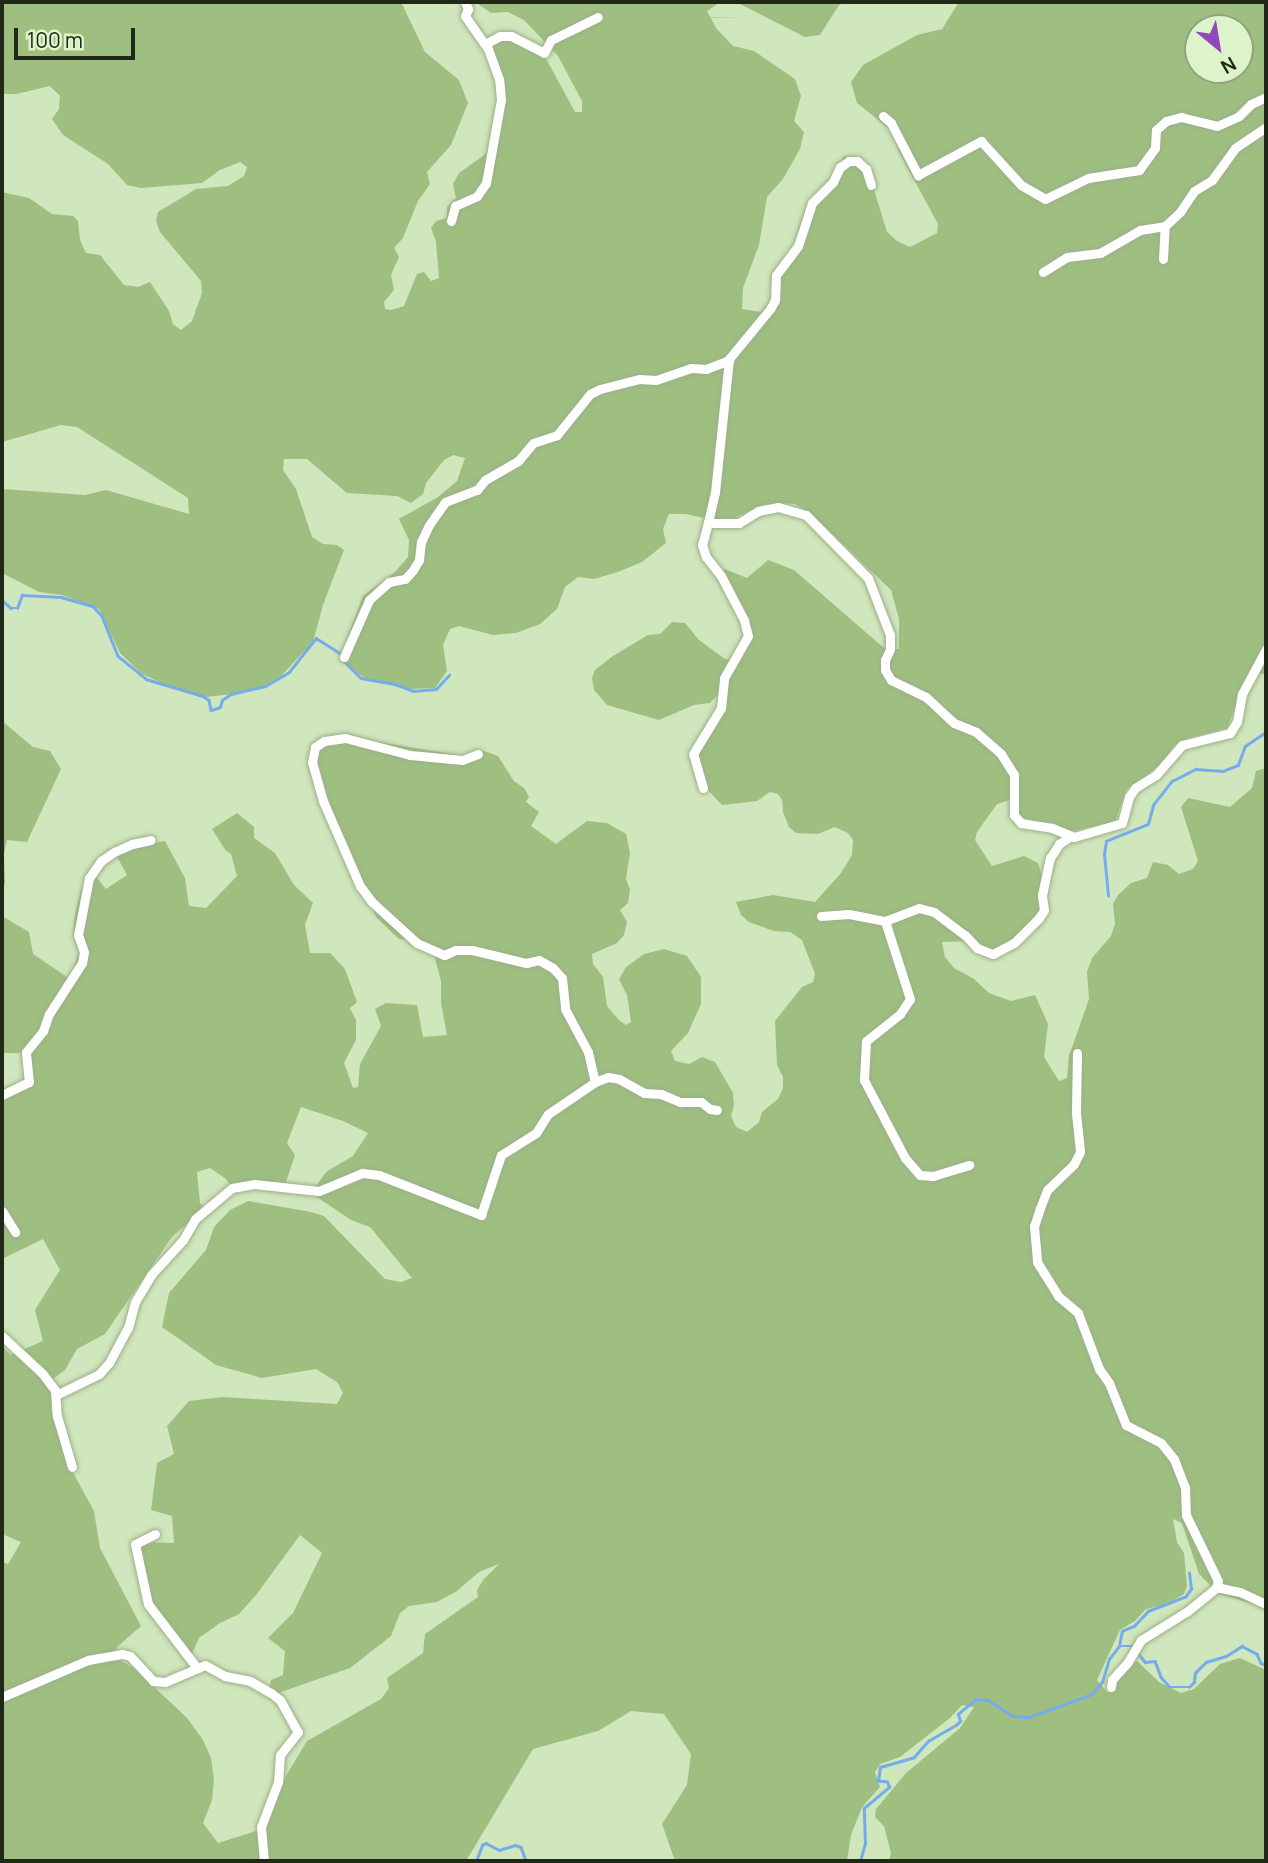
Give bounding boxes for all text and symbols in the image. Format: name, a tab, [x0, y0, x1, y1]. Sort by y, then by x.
scale bar	[18, 14, 138, 58]
north arrow	[1184, 14, 1254, 84]
text: 100 m	[27, 26, 83, 54]
text: N	[1216, 51, 1241, 80]

